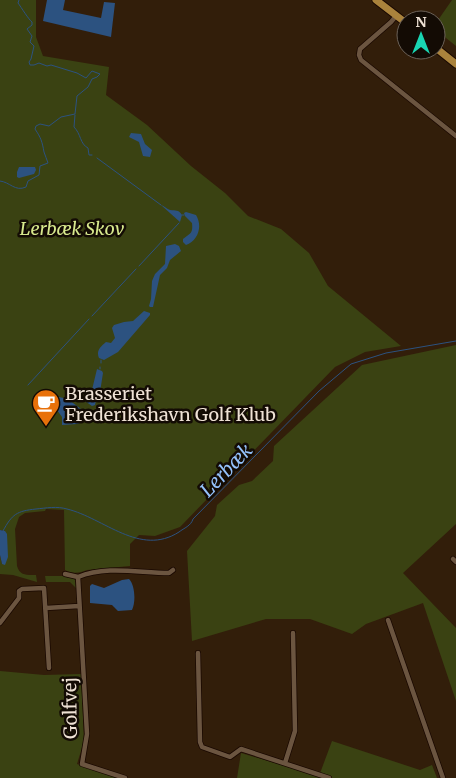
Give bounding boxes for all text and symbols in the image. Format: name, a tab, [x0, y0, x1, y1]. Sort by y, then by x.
north arrow	[396, 10, 446, 60]
text: N	[415, 13, 427, 31]
park label: Lerbæk Skov	[20, 217, 125, 240]
place label: Brasseriet Frederikshavn Golf Klub	[65, 382, 276, 426]
cafe icon: Brasseriet Frederikshavn Golf Klub	[31, 388, 61, 427]
water label: Lerbæk	[195, 438, 258, 502]
street label: Golfvej	[58, 677, 82, 739]

